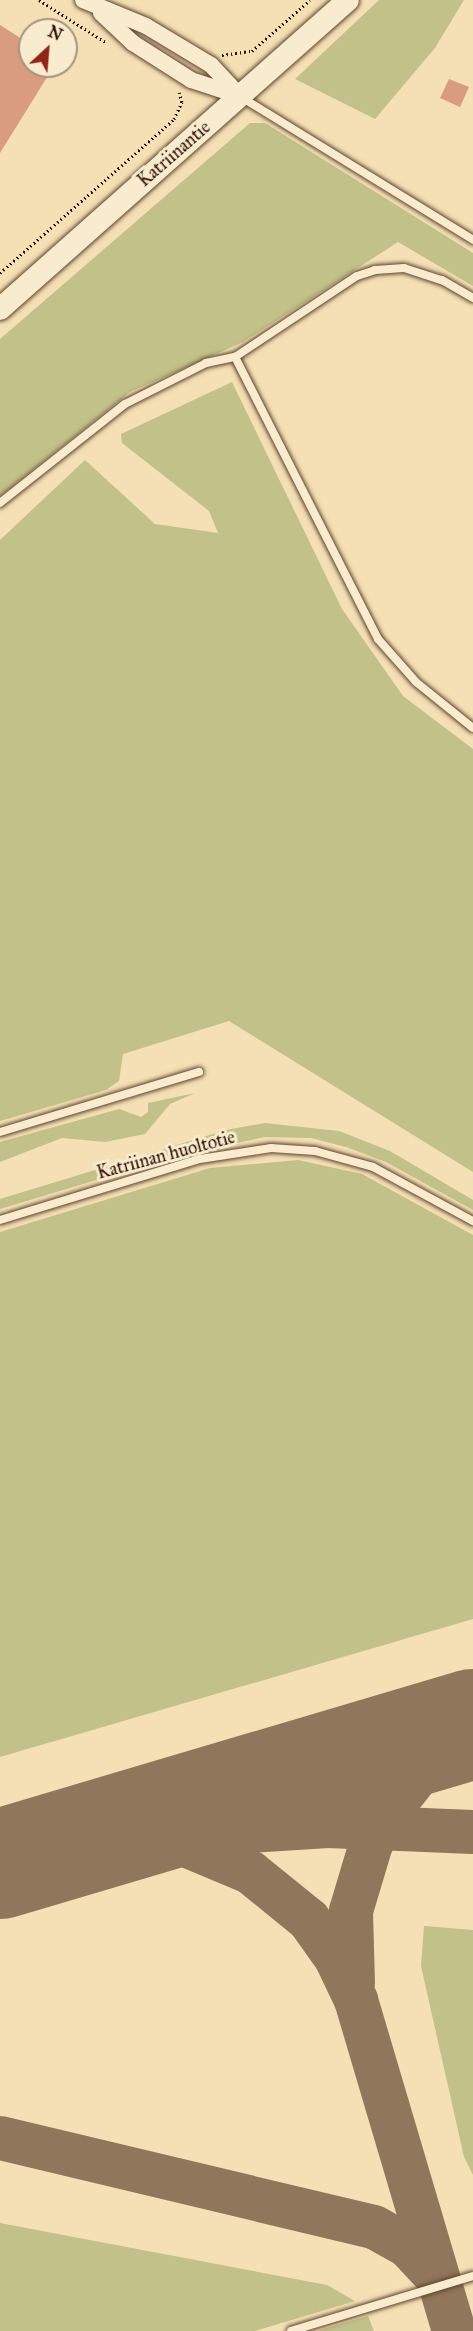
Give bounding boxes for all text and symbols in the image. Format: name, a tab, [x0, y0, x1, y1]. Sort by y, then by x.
north arrow	[18, 18, 78, 78]
text: N	[45, 22, 65, 45]
street label: Katriinantie	[133, 117, 215, 191]
street label: Katriinan huoltotie	[95, 1126, 237, 1184]

